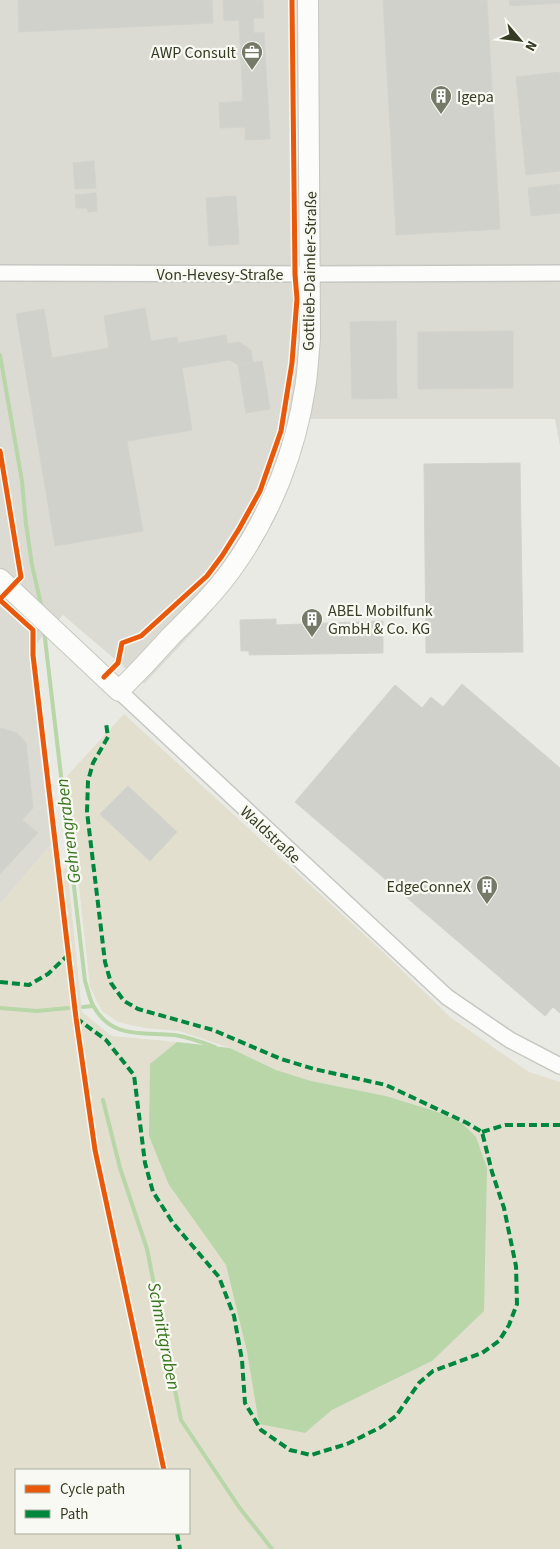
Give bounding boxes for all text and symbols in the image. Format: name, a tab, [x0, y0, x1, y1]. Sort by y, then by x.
north arrow	[495, 15, 545, 65]
text: N	[520, 37, 542, 54]
office icon: AWP Consult	[240, 40, 264, 71]
place label: AWP Consult	[151, 42, 237, 64]
building icon: Igepa	[429, 84, 453, 115]
place label: Igepa	[457, 86, 494, 108]
street label: Gottlieb-Daimler-Straße	[298, 191, 322, 351]
street label: Von-Hevesy-Straße	[156, 264, 284, 286]
place label: ABEL Mobilfunk GmbH & Co. KG	[328, 600, 433, 640]
building icon: ABEL Mobilfunk GmbH & Co. KG	[300, 607, 324, 638]
water label: Gehrengraben	[50, 777, 87, 885]
street label: Waldstraße	[235, 801, 305, 869]
building icon: EdgeConneX	[475, 874, 499, 905]
place label: EdgeConneX	[387, 876, 471, 898]
water label: Schmittgraben	[141, 1280, 186, 1392]
legend	[15, 1469, 190, 1534]
text: Cycle path	[60, 1479, 125, 1500]
text: Path	[60, 1504, 88, 1525]

